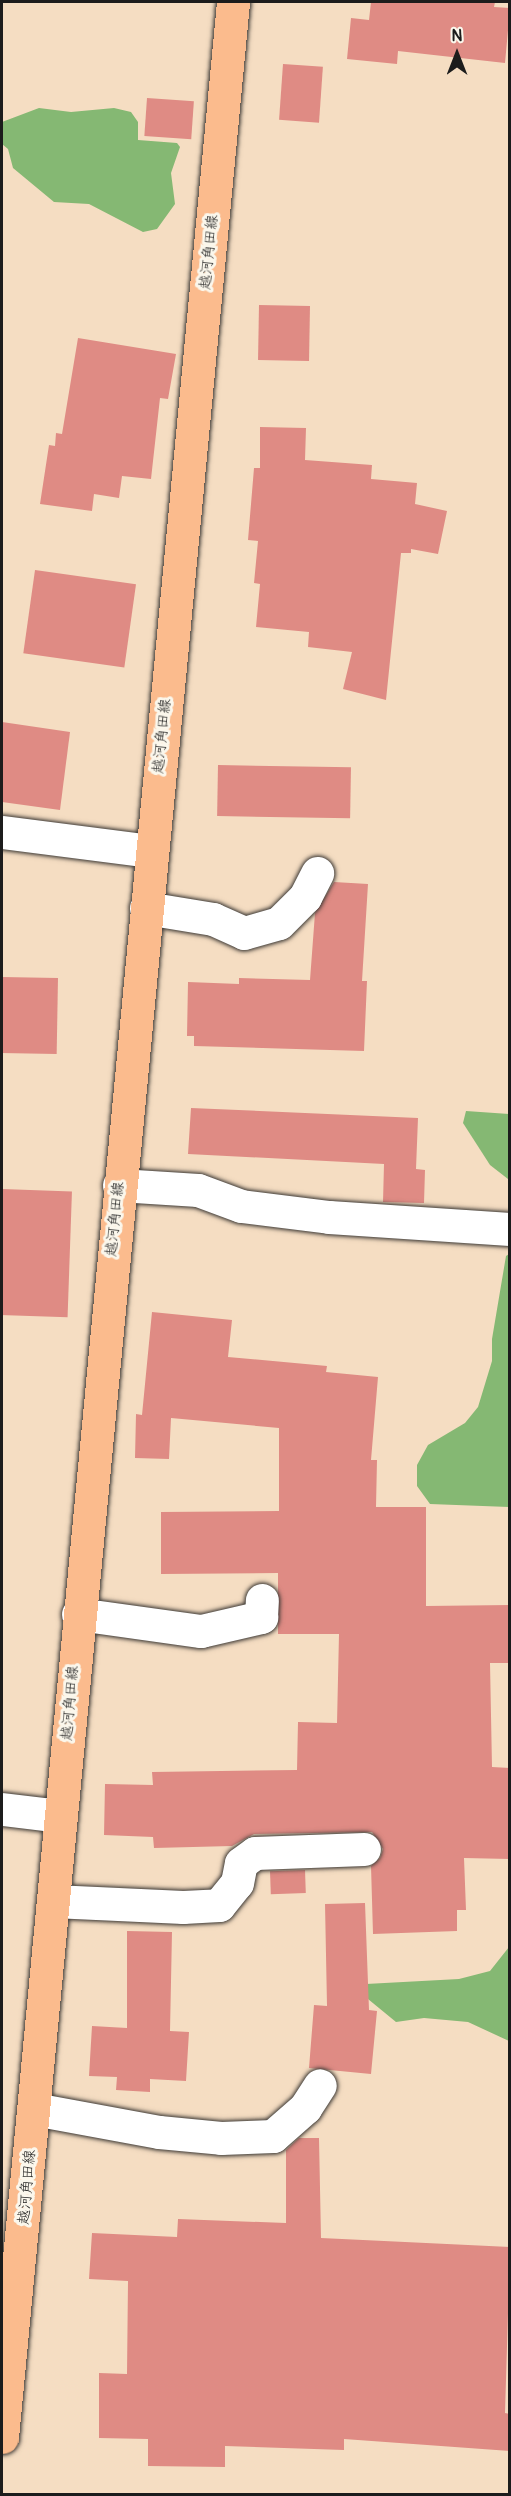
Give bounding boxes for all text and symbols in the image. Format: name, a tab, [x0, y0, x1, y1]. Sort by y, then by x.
north arrow	[427, 24, 487, 84]
text: N	[452, 26, 462, 46]
street label: 越河角田線	[196, 214, 222, 290]
street label: 越河角田線	[149, 698, 175, 774]
street label: 越河角田線	[102, 1181, 128, 1257]
street label: 越河角田線	[58, 1665, 82, 1741]
street label: 越河角田線	[15, 2149, 39, 2225]

